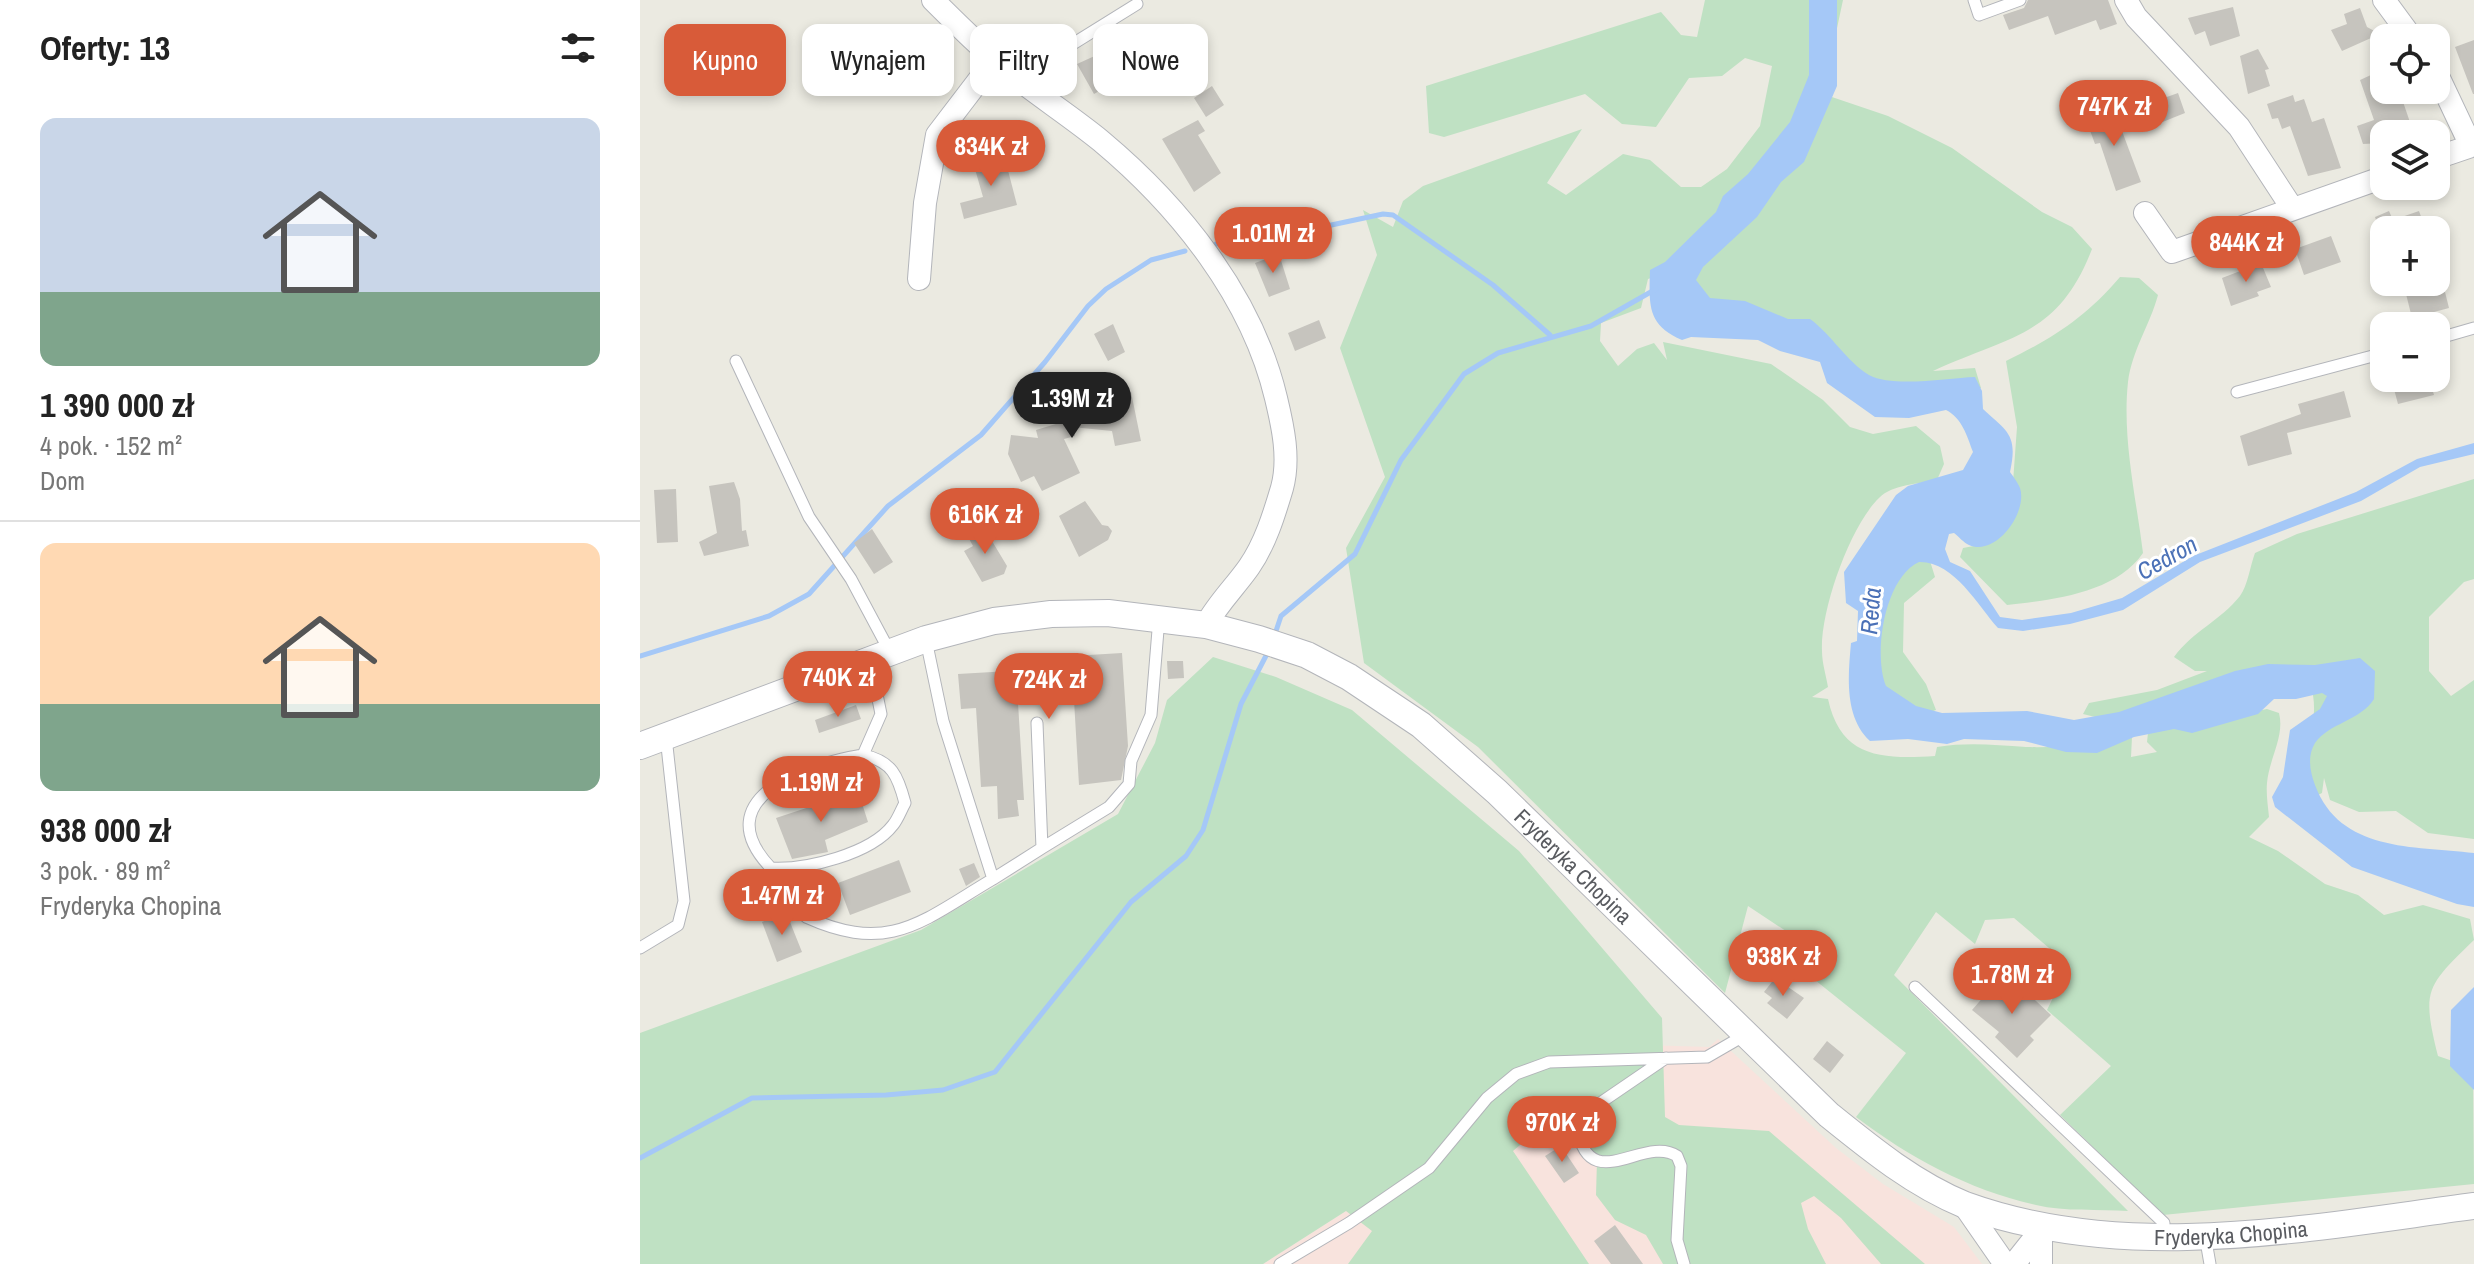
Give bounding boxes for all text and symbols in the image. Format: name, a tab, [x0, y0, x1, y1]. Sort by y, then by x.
chip: Kupno	[664, 24, 786, 96]
chip: Wynajem	[802, 24, 954, 96]
chip: Filtry	[970, 24, 1077, 96]
chip: Nowe	[1093, 24, 1208, 96]
map controls	[2370, 24, 2450, 392]
button: locate	[2370, 24, 2450, 104]
text: Oferty: 13	[40, 25, 170, 71]
icon: filters	[556, 26, 600, 70]
pin: 747K zł	[2040, 80, 2188, 148]
text: 747K zł	[2077, 88, 2151, 123]
pin: 834K zł	[917, 120, 1065, 188]
button: layers	[2370, 120, 2450, 200]
text: 834K zł	[954, 128, 1028, 163]
icon: home	[248, 170, 392, 314]
pin: 1.01M zł	[1190, 207, 1356, 275]
text: 1.01M zł	[1232, 215, 1314, 250]
pin: 844K zł	[2172, 216, 2320, 284]
button: +	[2370, 216, 2450, 296]
text: 844K zł	[2209, 224, 2283, 259]
button: −	[2370, 312, 2450, 392]
pin: 1.39M zł	[989, 372, 1155, 440]
text: 1.39M zł	[1031, 380, 1113, 415]
text: 1 390 000 zł	[40, 382, 193, 428]
text: 4 pok. · 152 m²	[40, 428, 182, 463]
text: Dom	[40, 463, 85, 498]
pin: 616K zł	[911, 488, 1059, 556]
text: 616K zł	[948, 496, 1022, 531]
water label: Cedron	[2131, 527, 2202, 587]
water label: Reda	[1852, 586, 1888, 636]
icon: home	[248, 595, 392, 739]
pin: 740K zł	[764, 651, 912, 719]
pin: 724K zł	[975, 653, 1123, 721]
text: 740K zł	[801, 659, 875, 694]
text: 724K zł	[1012, 661, 1086, 696]
pin: 1.19M zł	[738, 756, 904, 824]
text: 1.19M zł	[780, 764, 862, 799]
street label: Fryderyka Chopina	[1508, 802, 1639, 931]
text: 938 000 zł	[40, 807, 170, 853]
text: 3 pok. · 89 m²	[40, 853, 170, 888]
pin: 1.47M zł	[699, 869, 865, 937]
text: 1.47M zł	[741, 877, 823, 912]
text: Fryderyka Chopina	[40, 888, 221, 923]
pin: 938K zł	[1709, 930, 1857, 998]
text: 938K zł	[1746, 938, 1820, 973]
pin: 1.78M zł	[1929, 948, 2095, 1016]
text: 1.78M zł	[1971, 956, 2053, 991]
pin: 970K zł	[1488, 1096, 1636, 1164]
text: 970K zł	[1525, 1104, 1599, 1139]
street label: Fryderyka Chopina	[2154, 1213, 2309, 1252]

